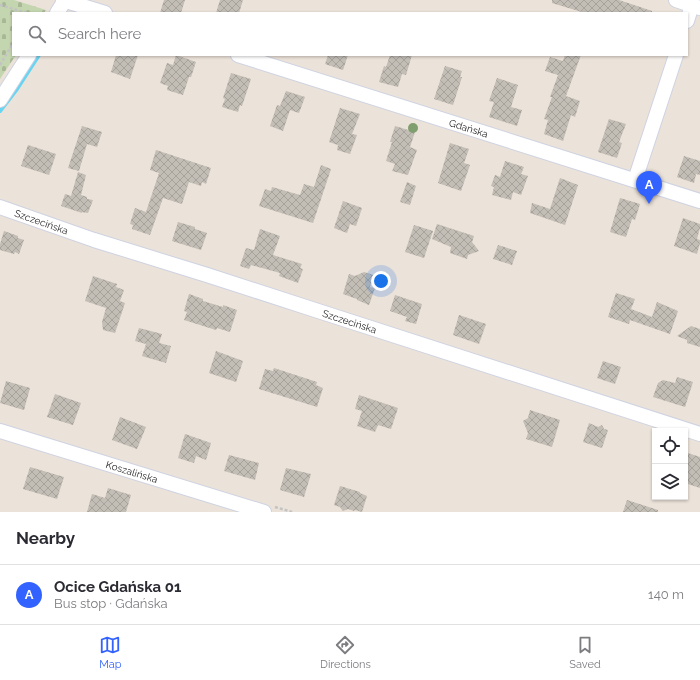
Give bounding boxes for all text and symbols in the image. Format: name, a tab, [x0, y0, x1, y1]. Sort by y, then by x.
search box	[12, 12, 688, 56]
icon: search	[26, 23, 48, 45]
text: Search here	[58, 25, 141, 43]
street label: Gdańska	[448, 117, 489, 140]
pin: A	[636, 171, 662, 204]
street label: Szczecińska	[13, 208, 70, 237]
your location	[371, 271, 391, 291]
street label: Szczecińska	[321, 308, 378, 336]
map controls	[652, 428, 688, 500]
button: locate	[652, 428, 688, 464]
street label: Koszalińska	[105, 459, 159, 485]
button: layers	[652, 464, 688, 500]
text: Nearby	[16, 528, 75, 548]
text: Ocice Gdańska 01	[54, 578, 181, 596]
text: A	[25, 587, 33, 602]
text: 140 m	[648, 587, 684, 602]
text: Bus stop · Gdańska	[54, 596, 168, 611]
tab: Map	[99, 634, 122, 671]
tab: Directions	[320, 634, 371, 671]
tab: Saved	[569, 634, 601, 671]

